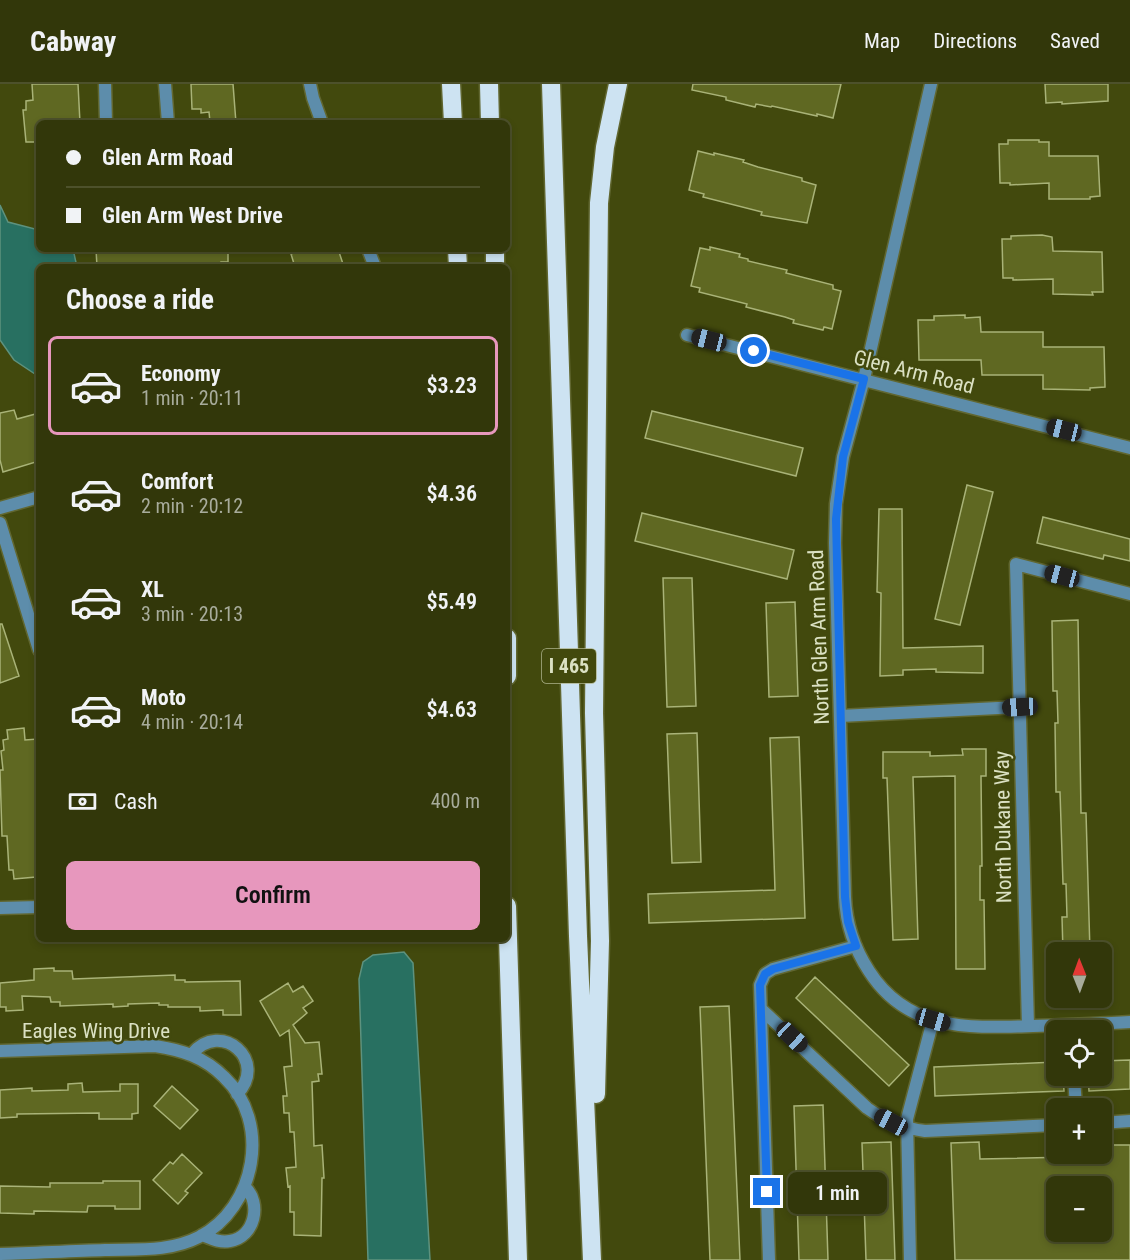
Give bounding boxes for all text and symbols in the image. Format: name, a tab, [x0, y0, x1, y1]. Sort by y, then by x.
text: Cabway	[30, 25, 116, 58]
text: Map	[864, 29, 900, 53]
text: Directions	[933, 29, 1017, 53]
text: Saved	[1050, 29, 1100, 53]
text: Glen Arm Road	[102, 145, 233, 170]
text: Glen Arm West Drive	[102, 203, 283, 228]
text: Choose a ride	[66, 284, 214, 316]
car	[689, 327, 729, 353]
route start	[740, 337, 767, 364]
street label: Glen Arm Road	[851, 345, 977, 399]
icon: car	[69, 359, 123, 413]
text: Economy	[141, 361, 221, 386]
text: $3.23	[426, 373, 477, 398]
text: 1 min · 20:11	[141, 386, 243, 410]
car	[1044, 417, 1084, 443]
icon: car	[69, 467, 123, 521]
text: Comfort	[141, 469, 214, 494]
text: $4.36	[426, 481, 477, 506]
text: 2 min · 20:12	[141, 494, 243, 518]
street label: North Glen Arm Road	[804, 549, 834, 725]
car	[1042, 563, 1082, 589]
icon: car	[69, 575, 123, 629]
text: XL	[141, 577, 164, 602]
text: $5.49	[426, 589, 477, 614]
text: 3 min · 20:13	[141, 602, 243, 626]
road number: I 465	[542, 649, 596, 683]
icon: car	[69, 683, 123, 737]
text: Moto	[141, 685, 186, 710]
text: $4.63	[426, 697, 477, 722]
car	[1002, 697, 1038, 717]
text: 4 min · 20:14	[141, 710, 243, 734]
street label: North Dukane Way	[990, 750, 1016, 903]
icon: cash	[66, 785, 99, 818]
text: Cash	[114, 789, 158, 814]
text: 400 m	[431, 789, 480, 813]
button: Confirm	[66, 861, 480, 930]
north arrow	[1046, 942, 1112, 1008]
map controls	[1046, 942, 1112, 1242]
car	[913, 1006, 953, 1034]
car	[773, 1018, 811, 1056]
street label: Eagles Wing Drive	[22, 1019, 170, 1043]
button: locate	[1046, 1020, 1112, 1086]
button: +	[1046, 1098, 1112, 1164]
car	[871, 1106, 911, 1138]
callout: 1 min	[788, 1171, 887, 1213]
button: −	[1046, 1176, 1112, 1242]
route end	[753, 1178, 780, 1205]
text: 1 min	[815, 1181, 860, 1205]

